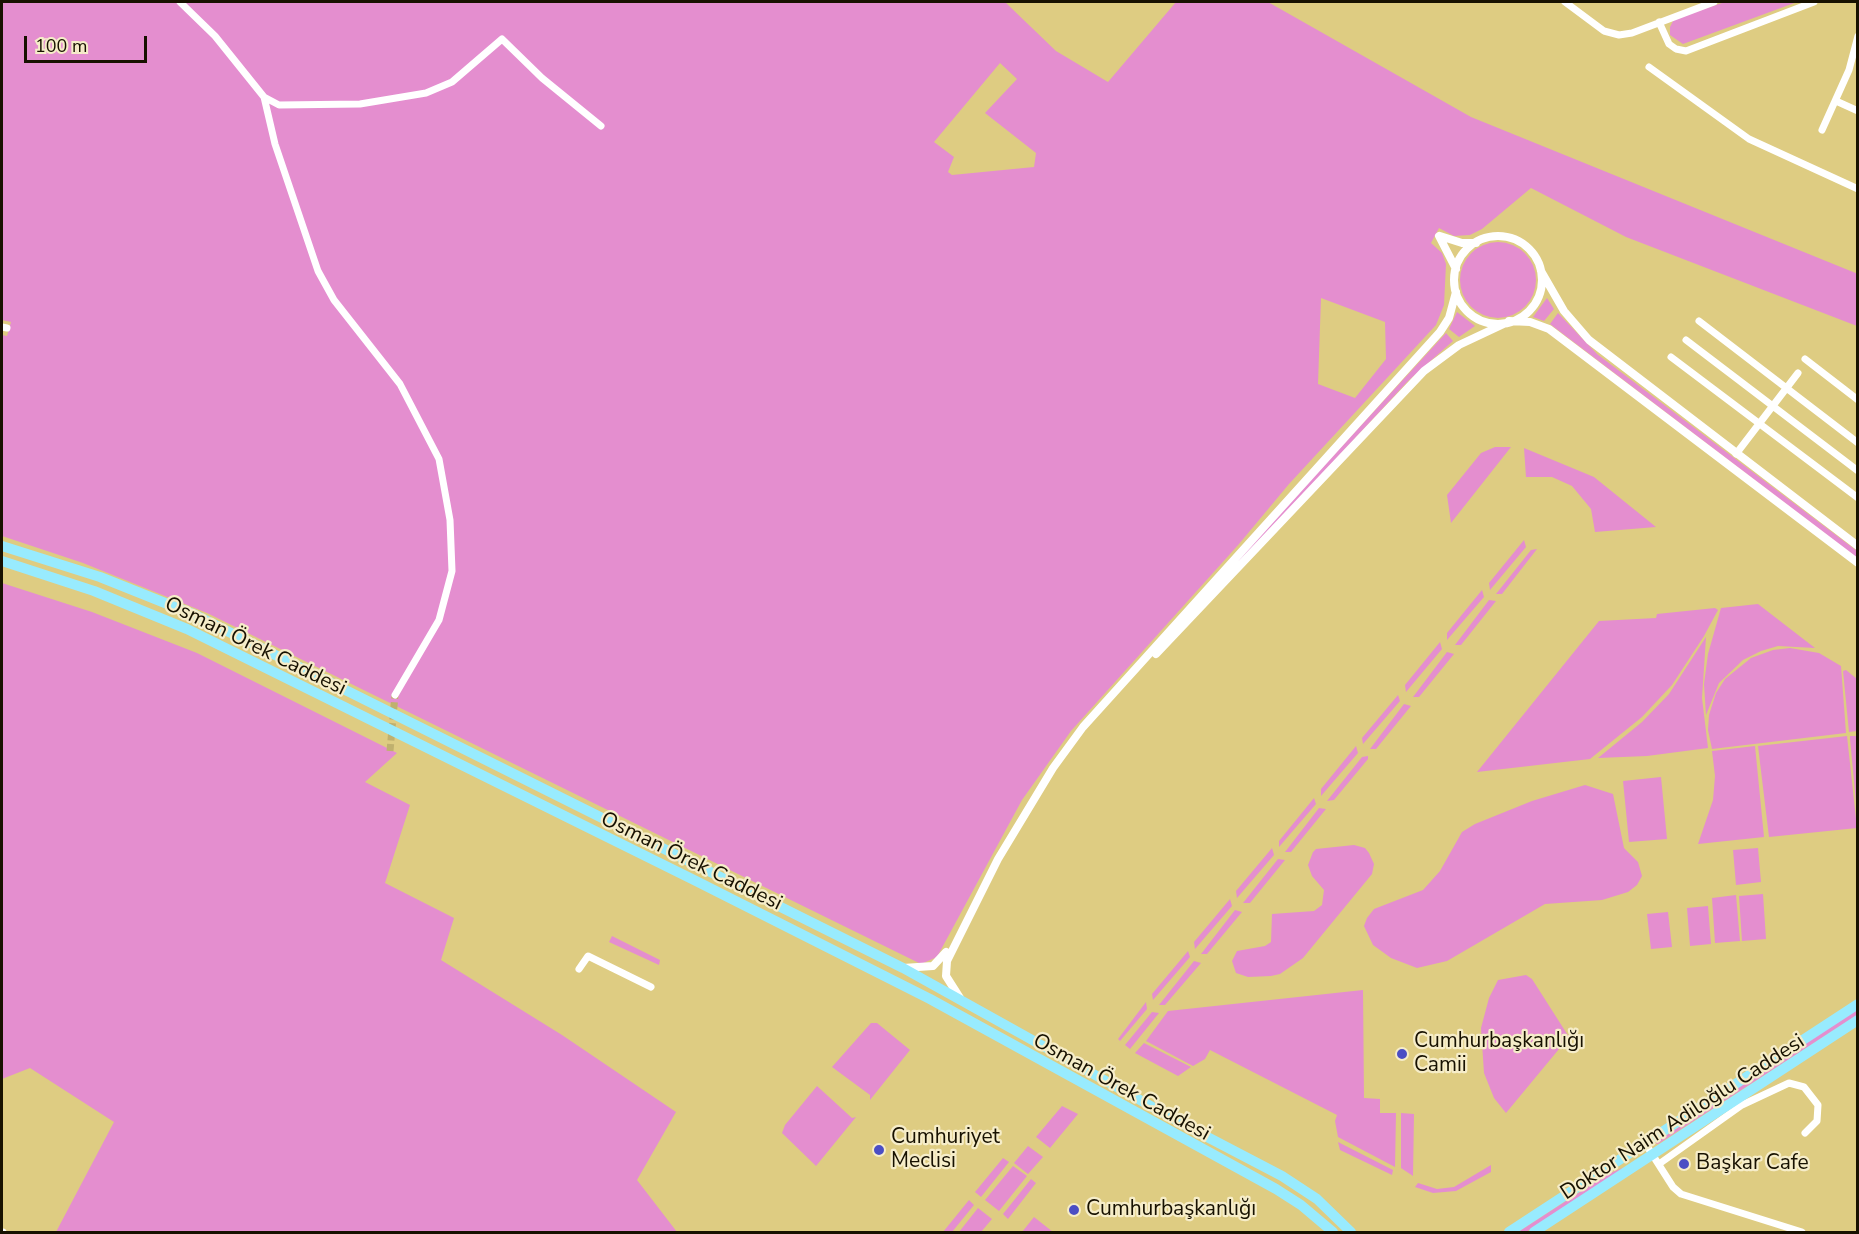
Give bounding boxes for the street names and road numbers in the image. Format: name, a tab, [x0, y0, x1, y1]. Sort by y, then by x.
street label: Osman Örek Caddesi	[160, 592, 350, 702]
street label: Osman Örek Caddesi	[596, 807, 786, 917]
street label: Osman Örek Caddesi	[1028, 1029, 1214, 1147]
street label: Doktor Naim Adiloğlu Caddesi	[1556, 1030, 1810, 1206]

